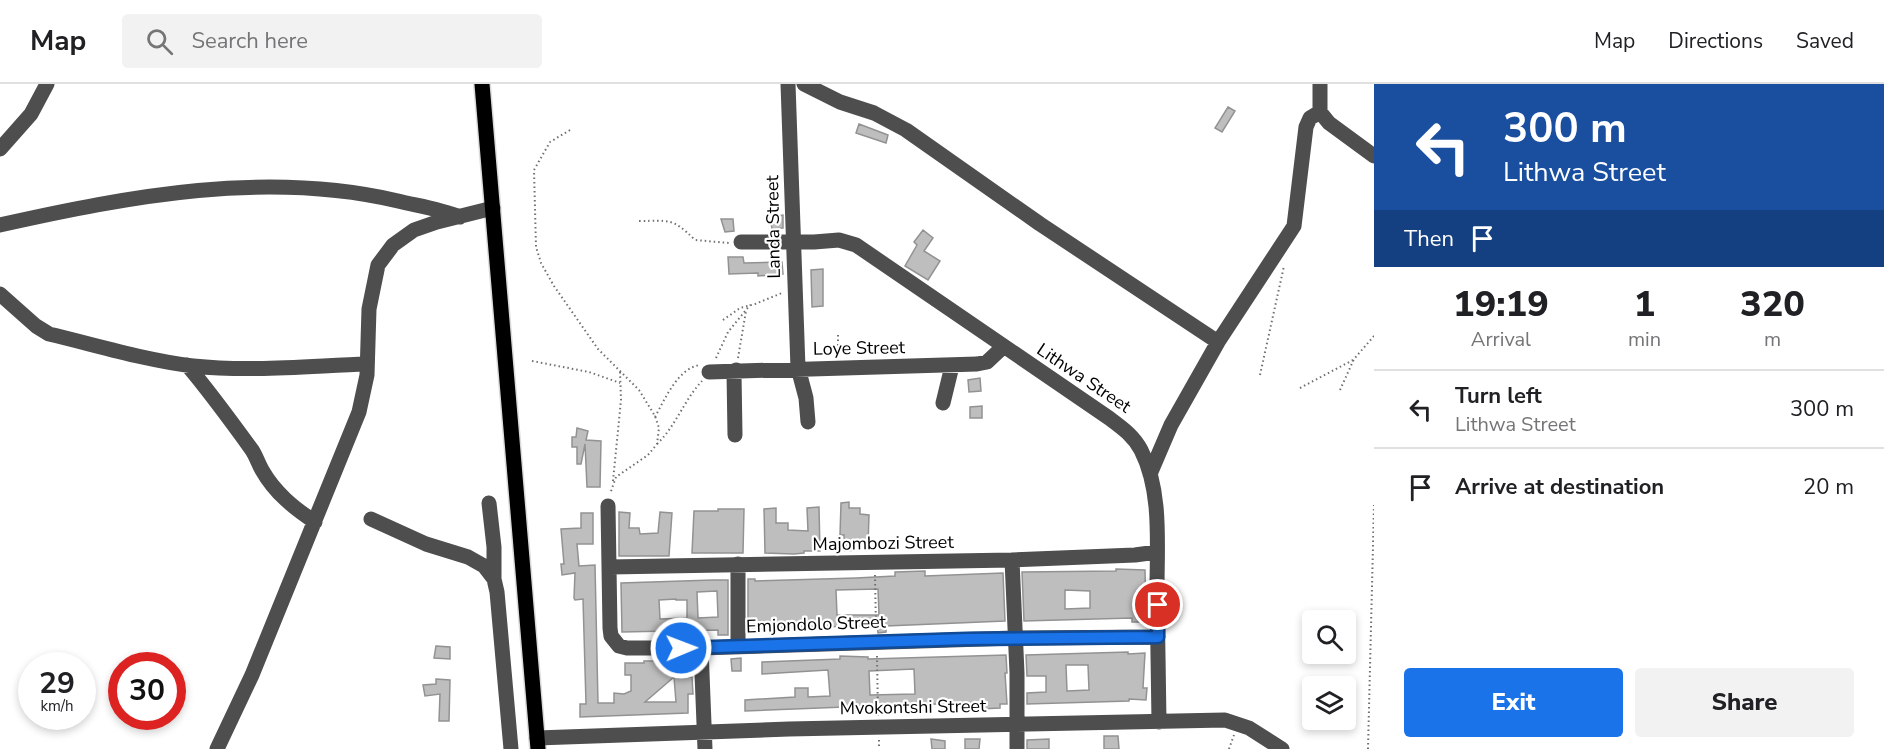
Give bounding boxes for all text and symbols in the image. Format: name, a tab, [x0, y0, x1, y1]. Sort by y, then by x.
search box	[122, 14, 542, 68]
text: Map	[30, 22, 86, 60]
icon: search	[143, 25, 176, 58]
text: Search here	[191, 26, 308, 56]
text: Map	[1594, 27, 1635, 55]
text: Directions	[1668, 27, 1763, 55]
text: Saved	[1796, 27, 1854, 55]
text: 300 m	[1503, 100, 1627, 157]
icon: left	[1404, 108, 1482, 186]
text: Lithwa Street	[1503, 154, 1666, 191]
street label: Landa Street	[760, 174, 786, 279]
icon: arrive	[1466, 222, 1499, 255]
text: Then	[1404, 224, 1454, 254]
text: 19:19	[1453, 280, 1549, 329]
text: 1	[1634, 280, 1655, 329]
text: 320	[1740, 280, 1805, 329]
text: Arrival	[1471, 326, 1531, 353]
text: min	[1628, 326, 1661, 353]
text: m	[1764, 326, 1781, 353]
street label: Loye Street	[813, 335, 906, 361]
street label: Lithwa Street	[1032, 338, 1136, 419]
text: Turn left	[1455, 381, 1542, 411]
icon: left	[1404, 393, 1437, 426]
text: 300 m	[1790, 394, 1854, 424]
text: Lithwa Street	[1455, 411, 1576, 438]
icon: arrive	[1404, 471, 1437, 504]
text: Arrive at destination	[1455, 472, 1664, 502]
text: 20 m	[1803, 472, 1854, 502]
street label: Majombozi Street	[812, 530, 955, 556]
pin	[1132, 579, 1183, 630]
icon: arrive	[1141, 588, 1174, 621]
street label: Emjondolo Street	[746, 610, 887, 638]
map controls	[1302, 610, 1356, 730]
button: search	[1302, 610, 1356, 664]
position arrow	[649, 616, 713, 680]
speed limit sign: 30	[108, 652, 186, 730]
text: 29	[39, 663, 75, 704]
button: Exit	[1404, 668, 1623, 737]
button: Share	[1635, 668, 1854, 737]
button: layers	[1302, 676, 1356, 730]
street label: Mvokontshi Street	[839, 694, 987, 720]
text: km/h	[40, 696, 74, 716]

